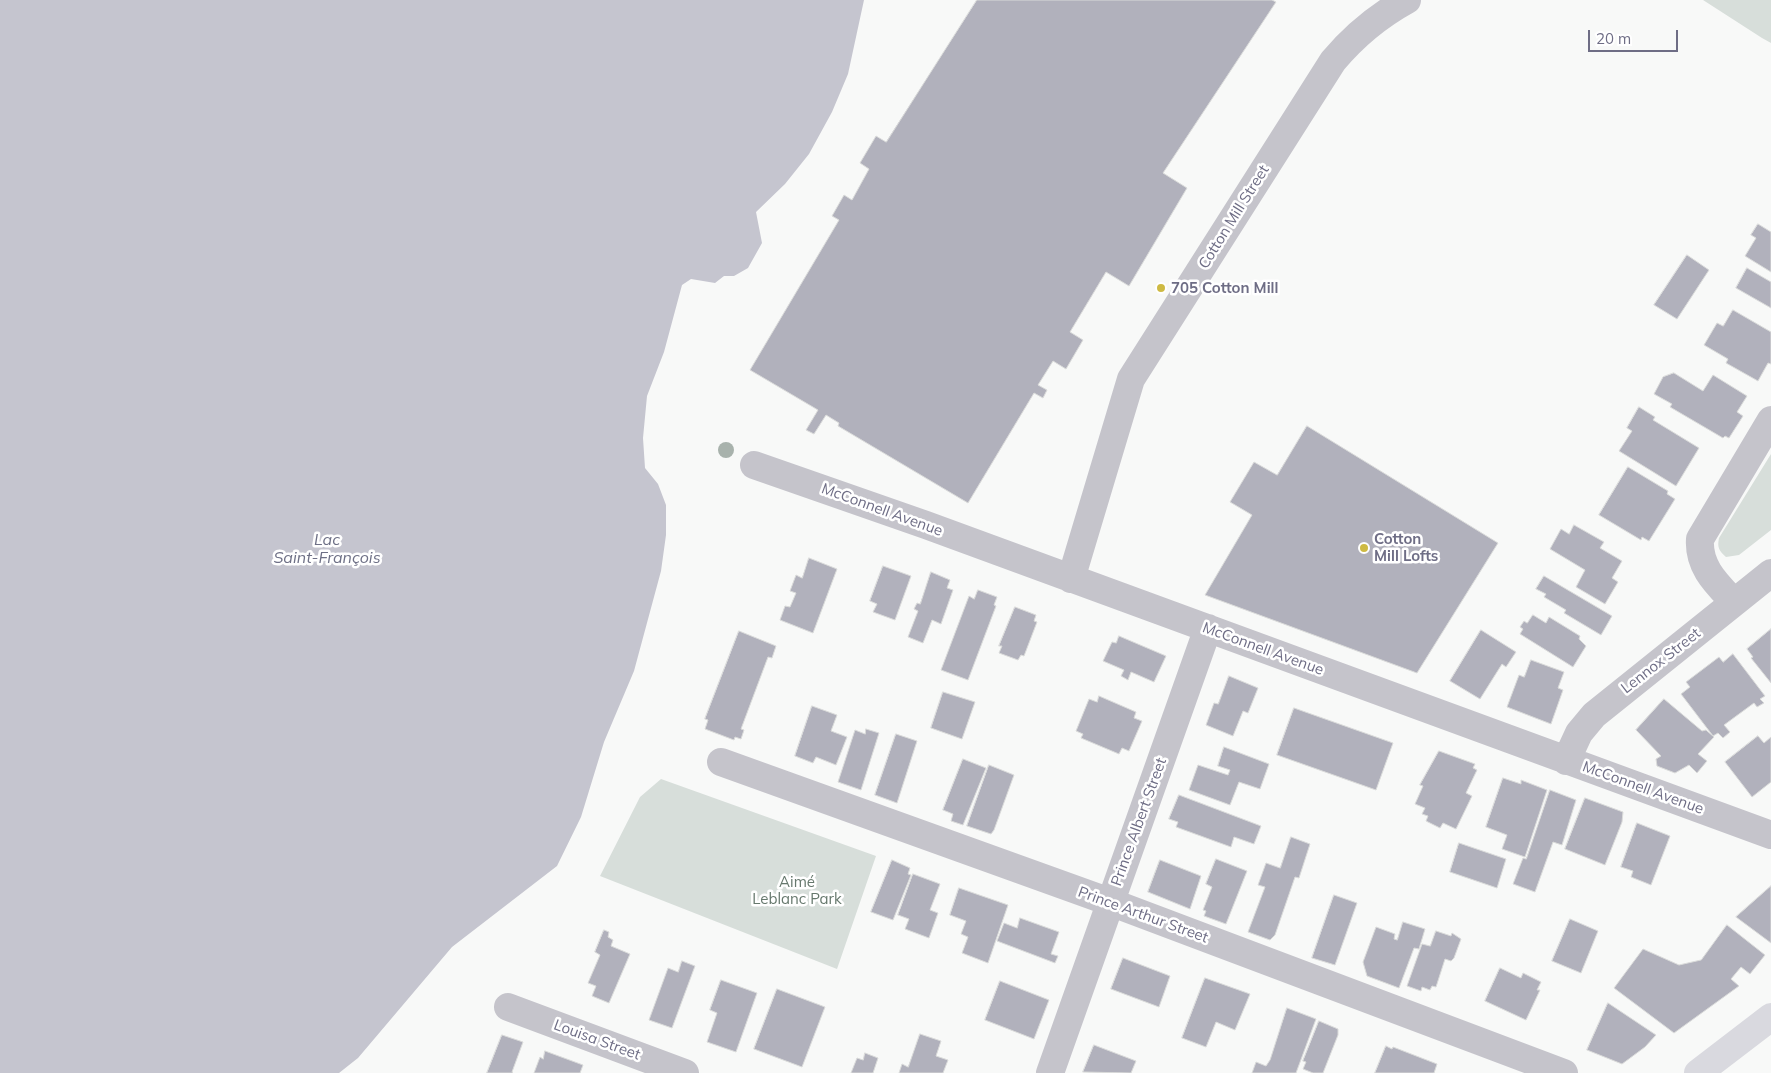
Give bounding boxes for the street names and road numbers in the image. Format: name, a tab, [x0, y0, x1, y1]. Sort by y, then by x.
street label: Cotton Mill Street	[1195, 162, 1273, 272]
street label: McConnell Avenue	[819, 480, 945, 540]
street label: McConnell Avenue	[1200, 619, 1326, 679]
street label: Lennox Street	[1618, 624, 1704, 698]
street label: Prince Albert Street	[1107, 755, 1171, 889]
street label: McConnell Avenue	[1580, 758, 1706, 818]
street label: Prince Arthur Street	[1075, 883, 1211, 947]
street label: Louisa Street	[551, 1016, 643, 1064]

